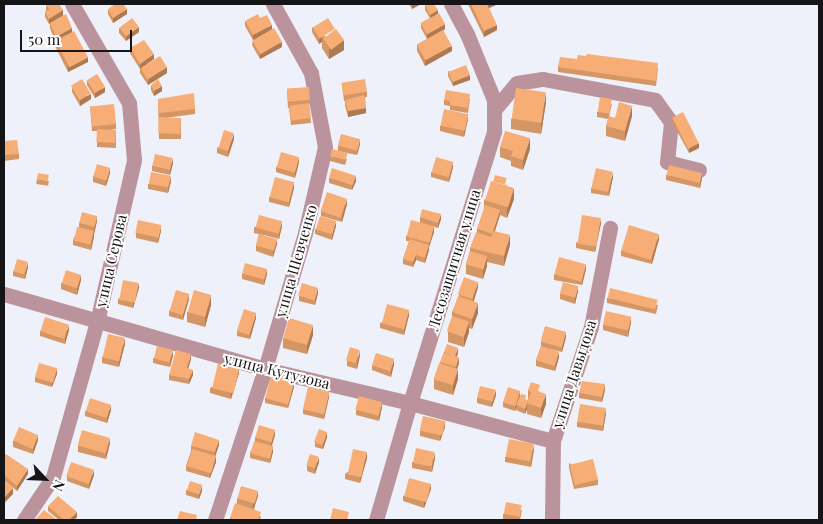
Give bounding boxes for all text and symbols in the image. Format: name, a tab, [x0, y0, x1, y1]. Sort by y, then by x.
scale bar	[22, 20, 135, 52]
text: 50 m	[28, 29, 60, 49]
street label: Лесозащитная улица	[424, 187, 484, 333]
street label: улица Шевченко	[271, 203, 321, 319]
street label: улица Серова	[92, 213, 130, 309]
street label: улица Давыдова	[548, 318, 600, 430]
street label: улица Кутузова	[222, 349, 332, 393]
north arrow	[20, 454, 70, 504]
text: N	[48, 477, 70, 494]

